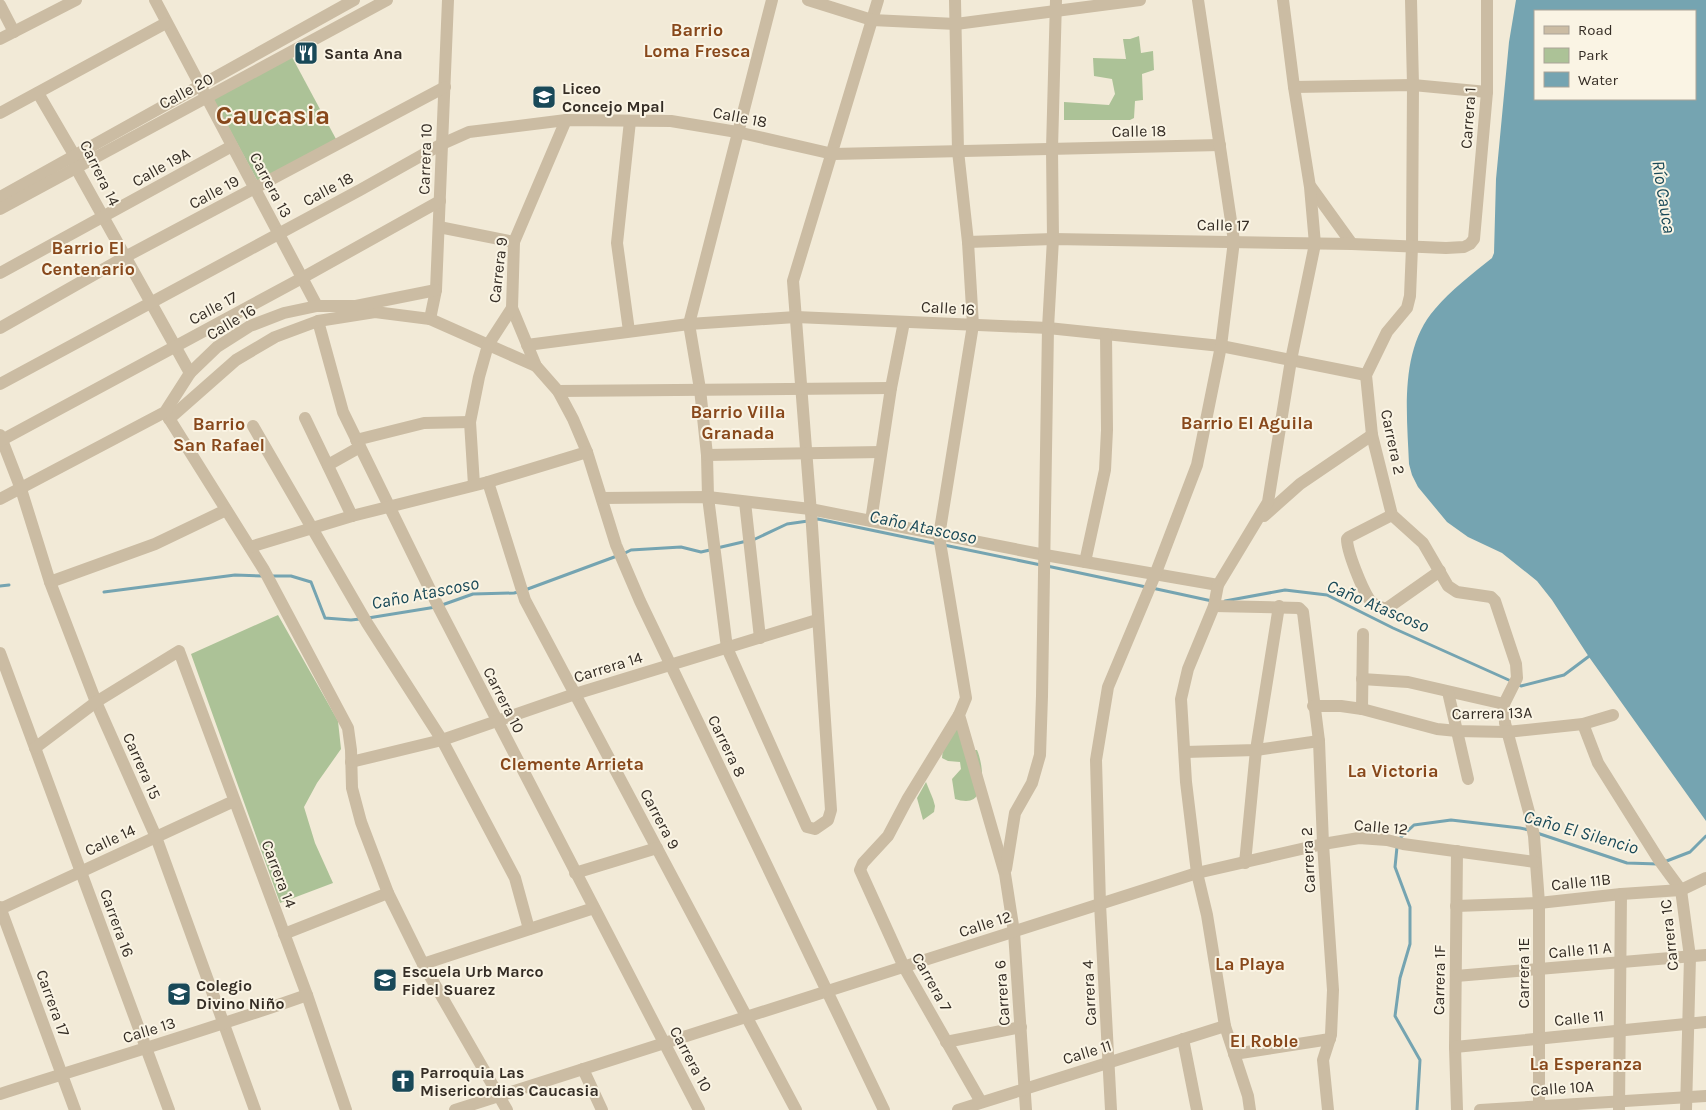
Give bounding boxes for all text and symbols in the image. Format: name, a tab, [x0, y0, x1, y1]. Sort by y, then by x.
legend	[1534, 10, 1696, 100]
district label: Barrio Loma Fresca	[643, 19, 751, 62]
text: Road	[1578, 21, 1613, 39]
restaurant icon: Santa Ana	[293, 40, 319, 66]
place label: Santa Ana	[324, 44, 403, 63]
text: Park	[1578, 46, 1608, 64]
street label: Calle 20	[156, 69, 216, 113]
text: Water	[1578, 71, 1619, 89]
place label: Liceo Concejo Mpal	[562, 79, 665, 116]
school or university icon: Liceo Concejo Mpal	[531, 84, 557, 110]
street label: Carrera 1	[1456, 86, 1480, 150]
district label: Caucasia	[216, 100, 330, 131]
street label: Calle 18	[711, 102, 769, 132]
street label: Calle 18	[1111, 121, 1167, 141]
street label: Carrera 10	[414, 123, 436, 195]
street label: Carrera 14	[76, 137, 124, 209]
street label: Calle 19A	[129, 143, 193, 191]
street label: Carrera 13	[246, 149, 296, 221]
water label: Río Cauca	[1647, 159, 1681, 235]
street label: Calle 18	[299, 168, 357, 210]
street label: Calle 19	[186, 171, 242, 213]
street label: Calle 17	[1197, 215, 1250, 235]
street label: Carrera 9	[485, 236, 511, 304]
district label: Barrio El Centenario	[41, 237, 135, 280]
street label: Calle 17	[185, 287, 241, 329]
street label: Calle 16	[921, 297, 975, 319]
street label: Calle 16	[203, 300, 259, 344]
district label: Barrio Villa Granada	[690, 401, 786, 444]
street label: Carrera 2	[1377, 408, 1409, 476]
district label: Barrio El Aguila	[1181, 412, 1313, 434]
district label: Barrio San Rafael	[173, 413, 265, 456]
water label: Caño Atascoso	[867, 505, 979, 549]
water label: Caño Atascoso	[369, 572, 481, 614]
water label: Caño Atascoso	[1324, 575, 1433, 637]
street label: Carrera 14	[571, 648, 645, 686]
street label: Carrera 10	[479, 664, 529, 736]
street label: Carrera 13A	[1451, 703, 1533, 723]
street label: Carrera 8	[704, 712, 750, 780]
street label: Carrera 15	[119, 730, 165, 802]
district label: Clemente Arrieta	[500, 753, 644, 775]
district label: La Victoria	[1347, 760, 1439, 782]
street label: Carrera 9	[636, 785, 684, 853]
water label: Caño El Silencio	[1521, 805, 1641, 859]
street label: Calle 12	[1353, 815, 1409, 839]
street label: Calle 14	[82, 820, 138, 860]
street label: Carrera 2	[1297, 827, 1319, 893]
street label: Carrera 14	[257, 837, 301, 911]
street label: Calle 11B	[1550, 869, 1612, 895]
street label: Carrera 16	[96, 886, 138, 960]
street label: Carrera 1C	[1656, 898, 1682, 972]
street label: Calle 12	[956, 907, 1014, 941]
street label: Carrera 1E	[1514, 937, 1533, 1009]
street label: Calle 11 A	[1548, 938, 1612, 962]
street label: Carrera 1F	[1429, 945, 1449, 1015]
street label: Carrera 7	[908, 949, 956, 1015]
district label: La Playa	[1215, 953, 1285, 975]
street label: Carrera 6	[990, 959, 1014, 1027]
street label: Carrera 4	[1078, 960, 1100, 1026]
place label: Escuela Urb Marco Fidel Suarez	[402, 962, 543, 999]
street label: Carrera 17	[32, 967, 74, 1039]
school or university icon: Escuela Urb Marco Fidel Suarez	[372, 967, 398, 993]
place label: Colegio Divino Niño	[196, 976, 285, 1013]
school or university icon: Colegio Divino Niño	[166, 981, 192, 1007]
street label: Calle 11	[1553, 1006, 1605, 1030]
street label: Calle 13	[120, 1013, 178, 1047]
street label: Carrera 10	[666, 1023, 716, 1095]
district label: El Roble	[1230, 1030, 1298, 1052]
street label: Calle 11	[1060, 1036, 1114, 1068]
district label: La Esperanza	[1530, 1053, 1642, 1075]
place label: Parroquia Las Misericordias Caucasia	[420, 1063, 599, 1100]
church icon: Parroquia Las Misericordias Caucasia	[390, 1068, 416, 1094]
street label: Calle 10A	[1530, 1076, 1594, 1100]

